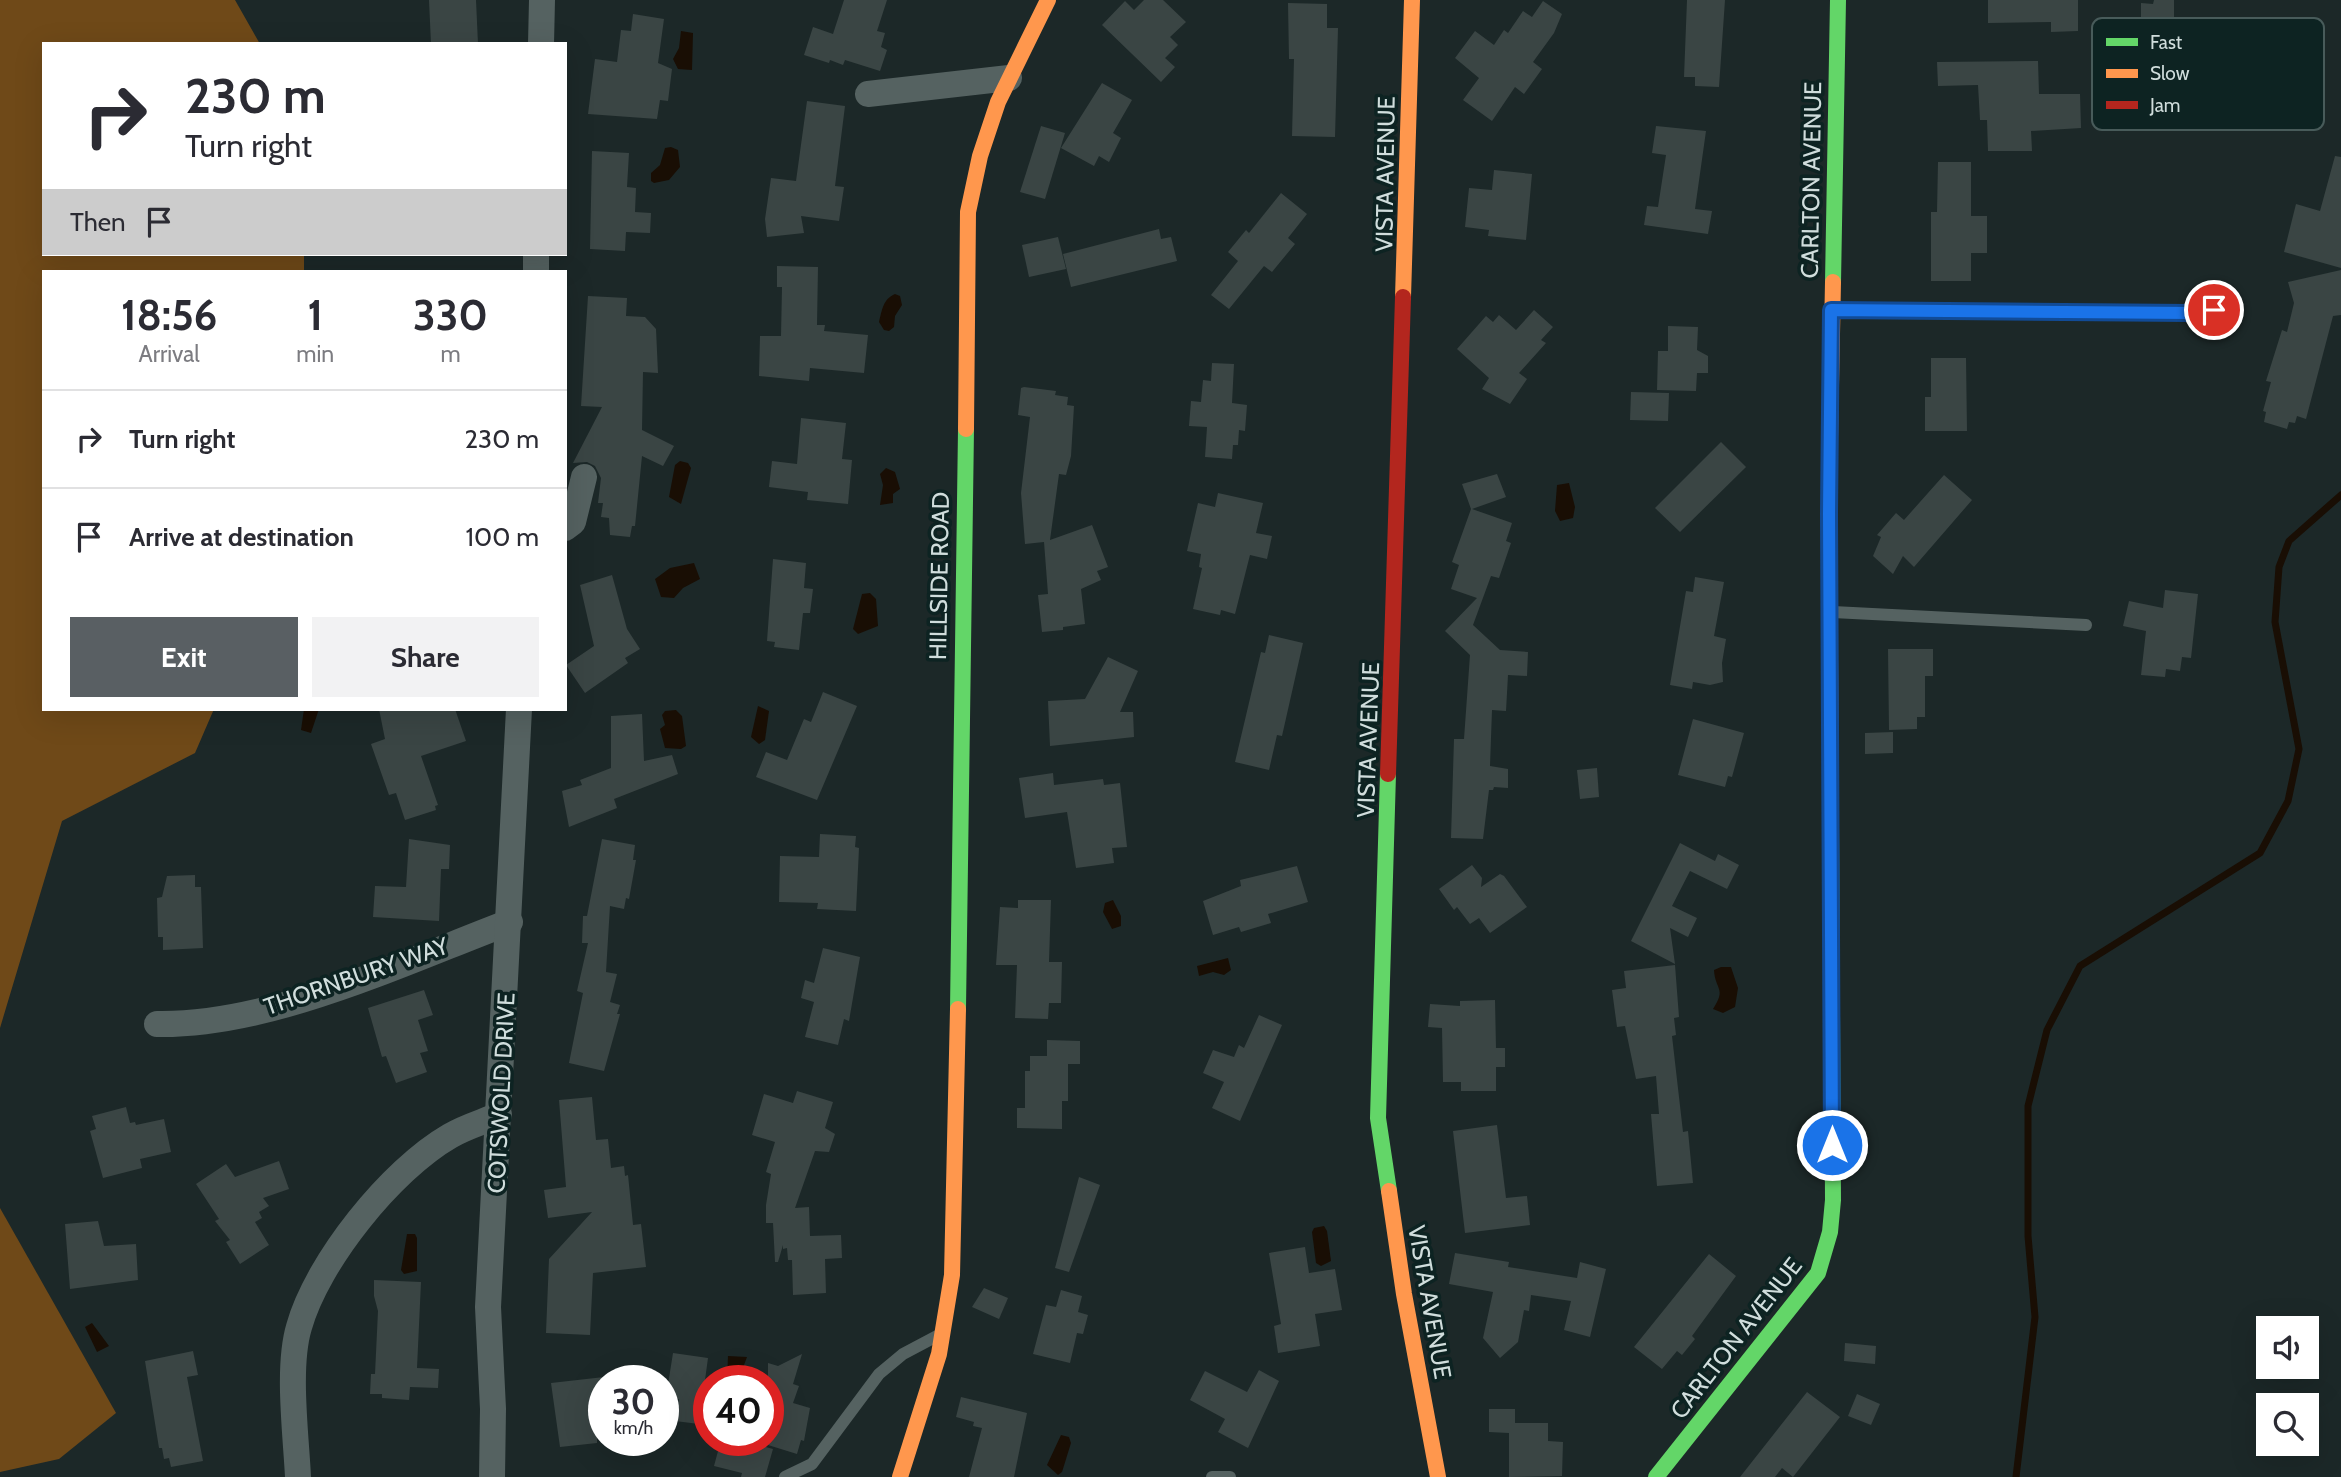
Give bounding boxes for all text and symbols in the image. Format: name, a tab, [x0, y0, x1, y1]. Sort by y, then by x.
legend	[2092, 18, 2324, 130]
text: Fast	[2150, 31, 2183, 54]
text: Slow	[2150, 62, 2190, 85]
text: 230 m	[185, 66, 326, 125]
icon: right	[70, 70, 161, 161]
street label: CARLTON AVENUE	[1795, 81, 1827, 279]
text: Jam	[2149, 94, 2180, 117]
street label: VISTA AVENUE	[1369, 96, 1401, 252]
text: Turn right	[185, 126, 312, 165]
icon: arrive	[140, 203, 178, 241]
text: Then	[70, 206, 126, 238]
pin	[2184, 280, 2244, 340]
text: 18:56	[121, 289, 217, 341]
text: 1	[307, 289, 323, 341]
text: 330	[413, 289, 488, 341]
icon: arrive	[2195, 291, 2233, 329]
text: Arrival	[139, 340, 200, 368]
text: min	[296, 340, 334, 368]
text: m	[440, 340, 461, 368]
icon: right	[70, 420, 108, 458]
text: Turn right	[129, 423, 235, 455]
text: 230 m	[465, 423, 539, 455]
street label: HILLSIDE ROAD	[923, 492, 955, 660]
icon: arrive	[70, 518, 108, 556]
text: Arrive at destination	[129, 521, 354, 553]
text: 100 m	[466, 521, 539, 553]
button: Exit	[70, 617, 298, 697]
button: Share	[312, 617, 539, 697]
street label: VISTA AVENUE	[1351, 662, 1385, 818]
street label: THORNBURY WAY	[260, 931, 452, 1021]
street label: COTSWOLD DRIVE	[481, 992, 521, 1194]
position arrow	[1795, 1108, 1869, 1182]
street label: VISTA AVENUE	[1402, 1223, 1458, 1381]
street label: CARLTON AVENUE	[1664, 1252, 1808, 1424]
map controls	[2256, 1316, 2319, 1456]
button: sound	[2256, 1316, 2319, 1379]
speed limit sign: 40	[693, 1365, 784, 1456]
text: 30	[612, 1380, 655, 1423]
button: search	[2256, 1393, 2319, 1456]
text: km/h	[614, 1417, 653, 1439]

